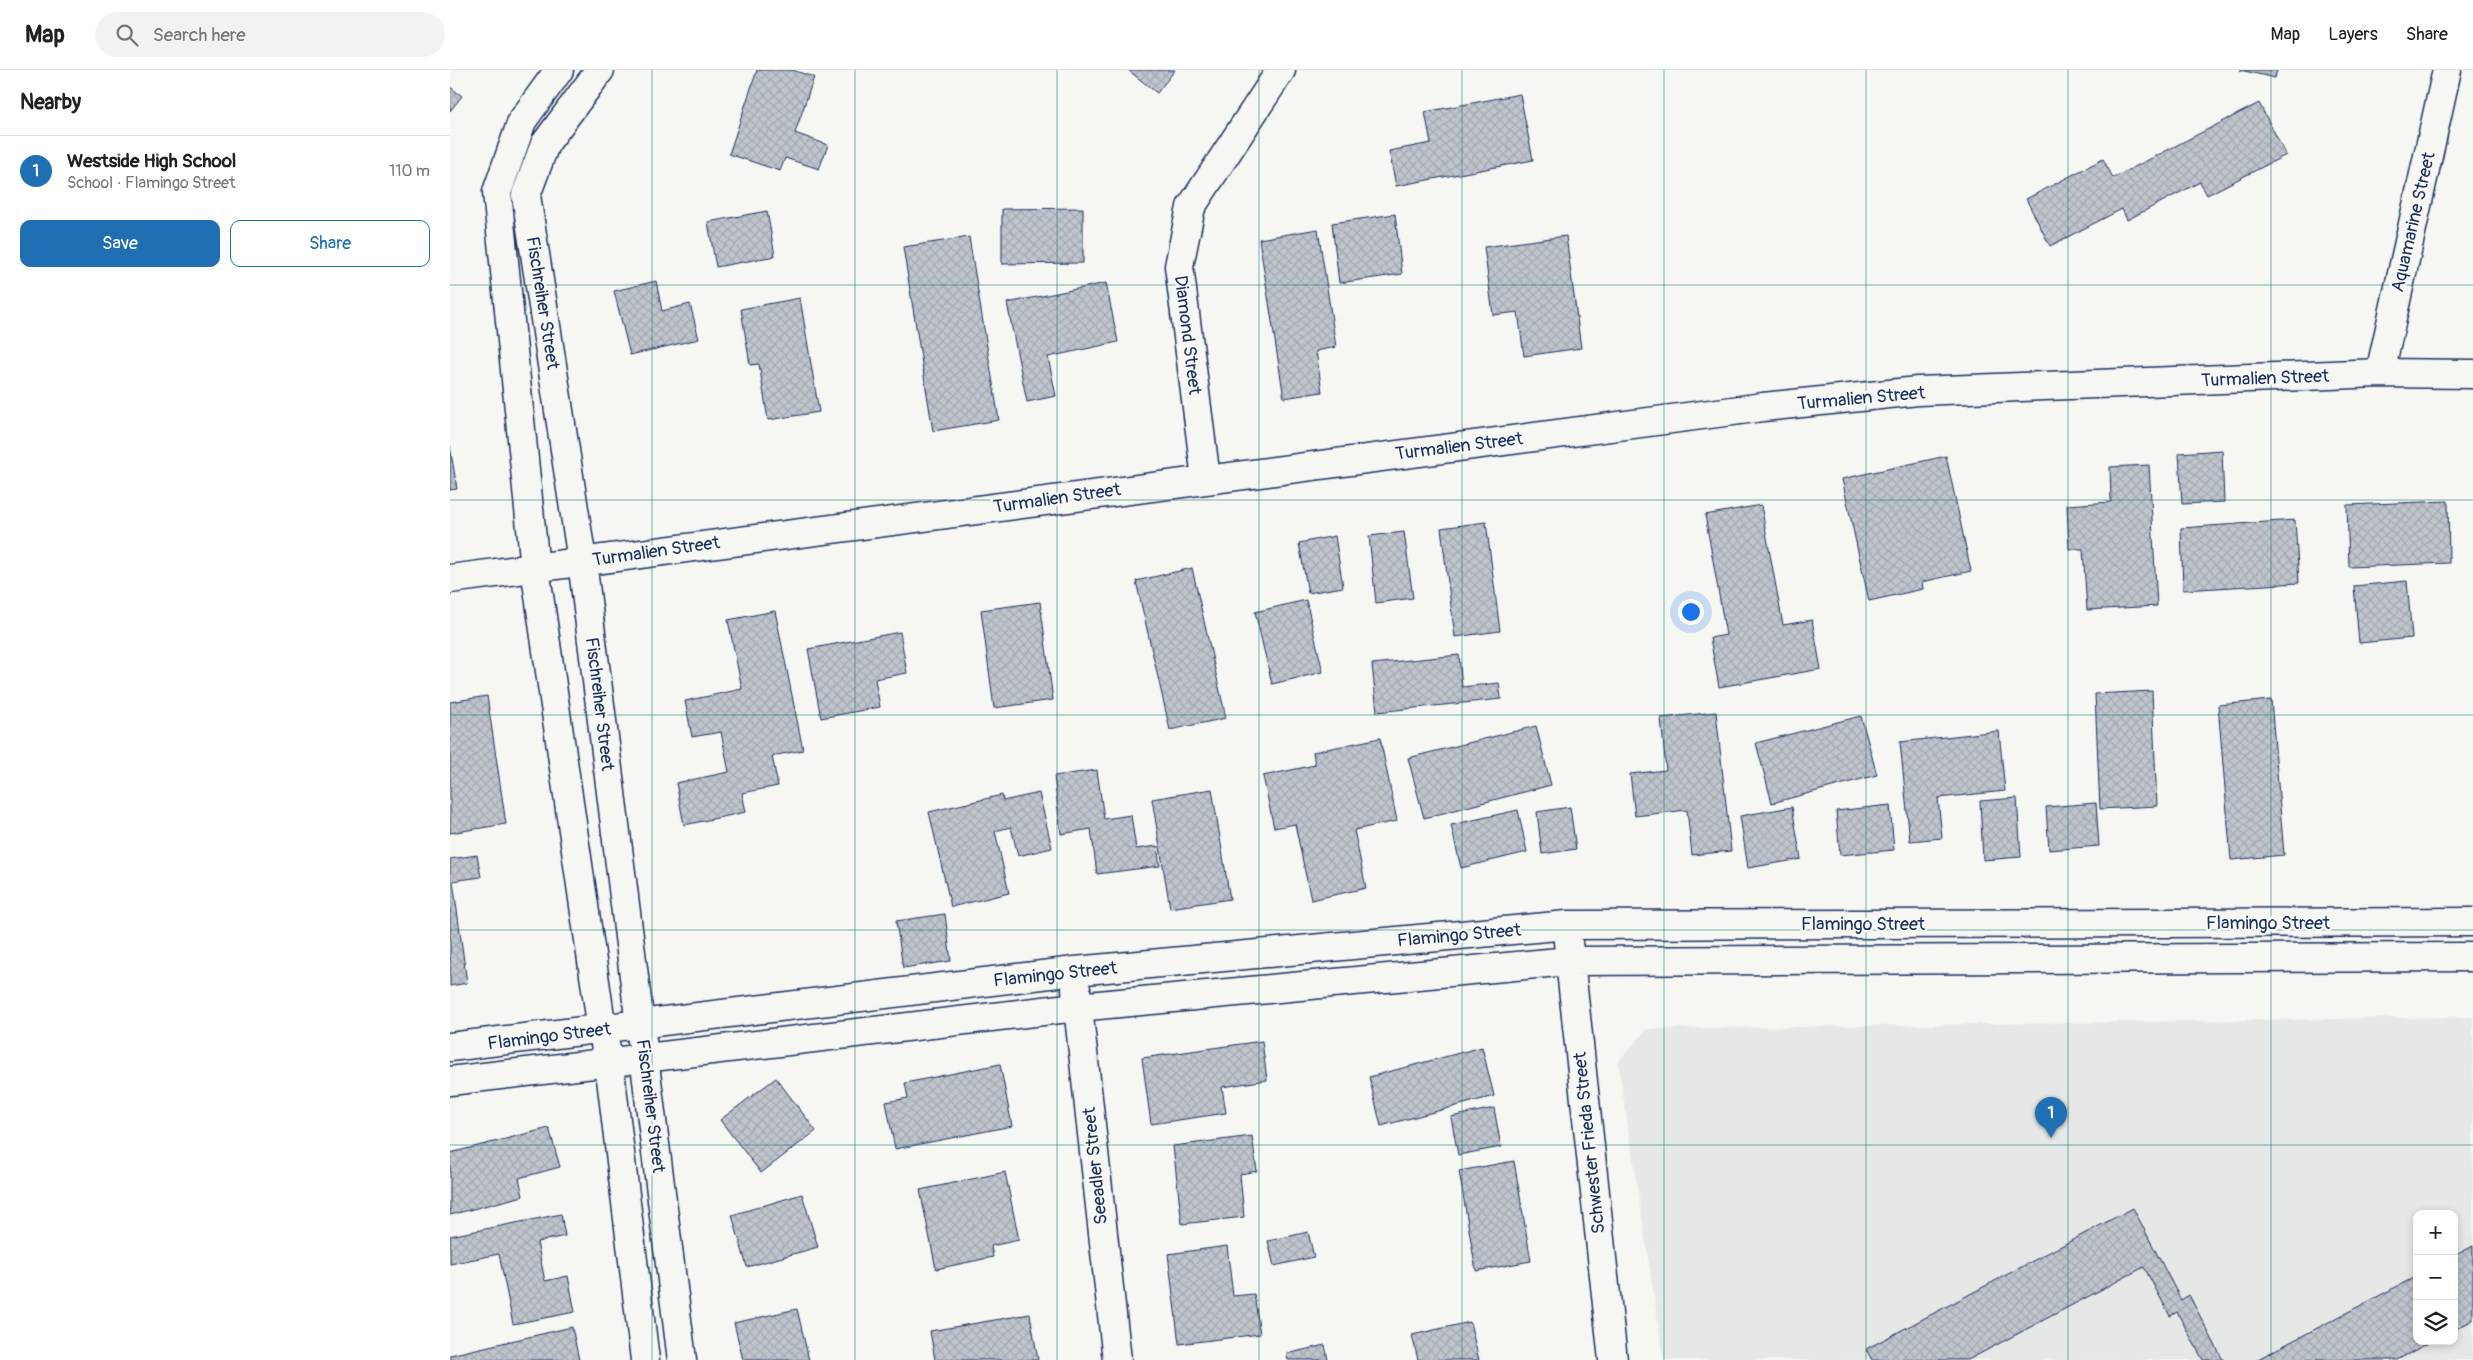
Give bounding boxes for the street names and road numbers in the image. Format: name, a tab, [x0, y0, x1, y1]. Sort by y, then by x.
street label: Aquamarine Street	[2386, 149, 2441, 294]
street label: Fischreiher Street	[521, 235, 564, 372]
street label: Diamond Street	[1169, 274, 1206, 397]
street label: Turmalien Street	[2201, 365, 2330, 392]
street label: Turmalien Street	[1796, 381, 1927, 416]
street label: Turmalien Street	[1394, 427, 1525, 466]
street label: Turmalien Street	[992, 478, 1123, 519]
street label: Turmalien Street	[591, 531, 722, 572]
street label: Fischreiher Street	[580, 636, 619, 773]
street label: Flamingo Street	[2206, 912, 2331, 935]
street label: Flamingo Street	[1801, 913, 1926, 936]
street label: Flamingo Street	[1396, 919, 1523, 952]
street label: Flamingo Street	[992, 956, 1119, 992]
street label: Flamingo Street	[486, 1017, 613, 1055]
street label: Fischreiher Street	[631, 1038, 670, 1175]
street label: Schwester Frieda Street	[1568, 1050, 1610, 1235]
street label: Seeadler Street	[1078, 1105, 1113, 1226]

